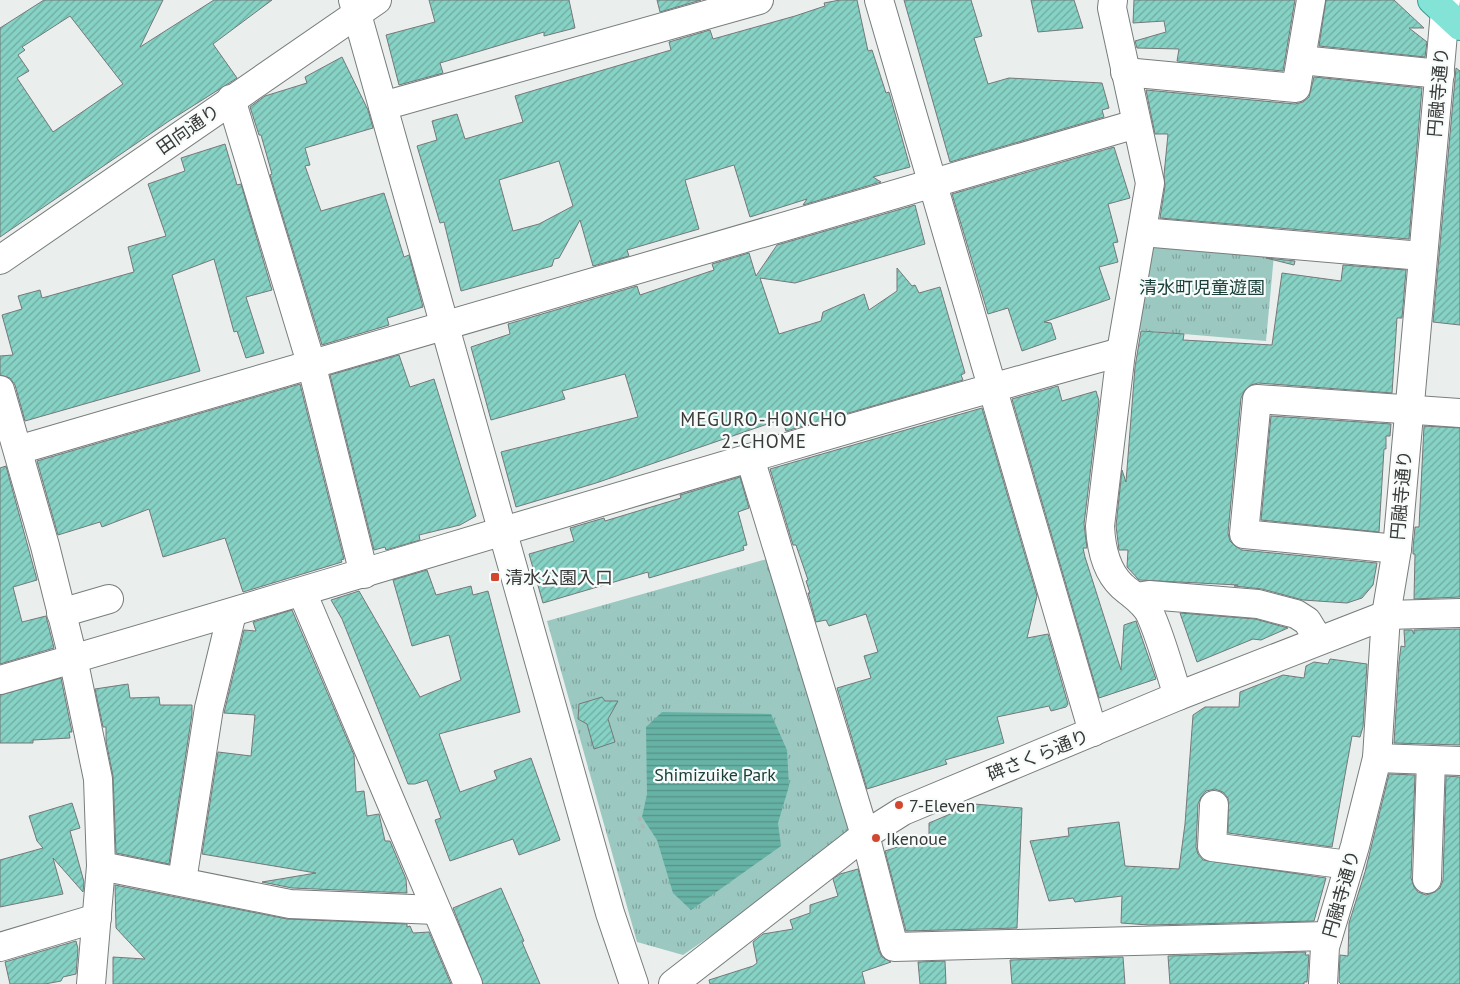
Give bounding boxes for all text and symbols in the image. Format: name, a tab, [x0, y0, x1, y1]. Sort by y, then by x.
street label: 円融寺通り	[1423, 46, 1453, 138]
street label: 田向通り	[152, 99, 224, 159]
park label: 清水町児童遊園	[1139, 276, 1265, 299]
district label: MEGURO-HONCHO 2-CHOME	[680, 407, 848, 453]
street label: 円融寺通り	[1386, 449, 1416, 541]
place label: 清水公園入口	[505, 566, 613, 589]
marker: 清水公園入口	[489, 571, 501, 583]
street label: 碑さくら通り	[984, 724, 1092, 786]
park label: Shimizuike Park	[654, 763, 776, 786]
place label: 7-Eleven	[909, 794, 975, 817]
marker: 7-Eleven	[893, 799, 905, 811]
place label: Ikenoue	[886, 827, 947, 850]
marker: Ikenoue	[870, 832, 882, 844]
street label: 円融寺通り	[1318, 848, 1364, 940]

